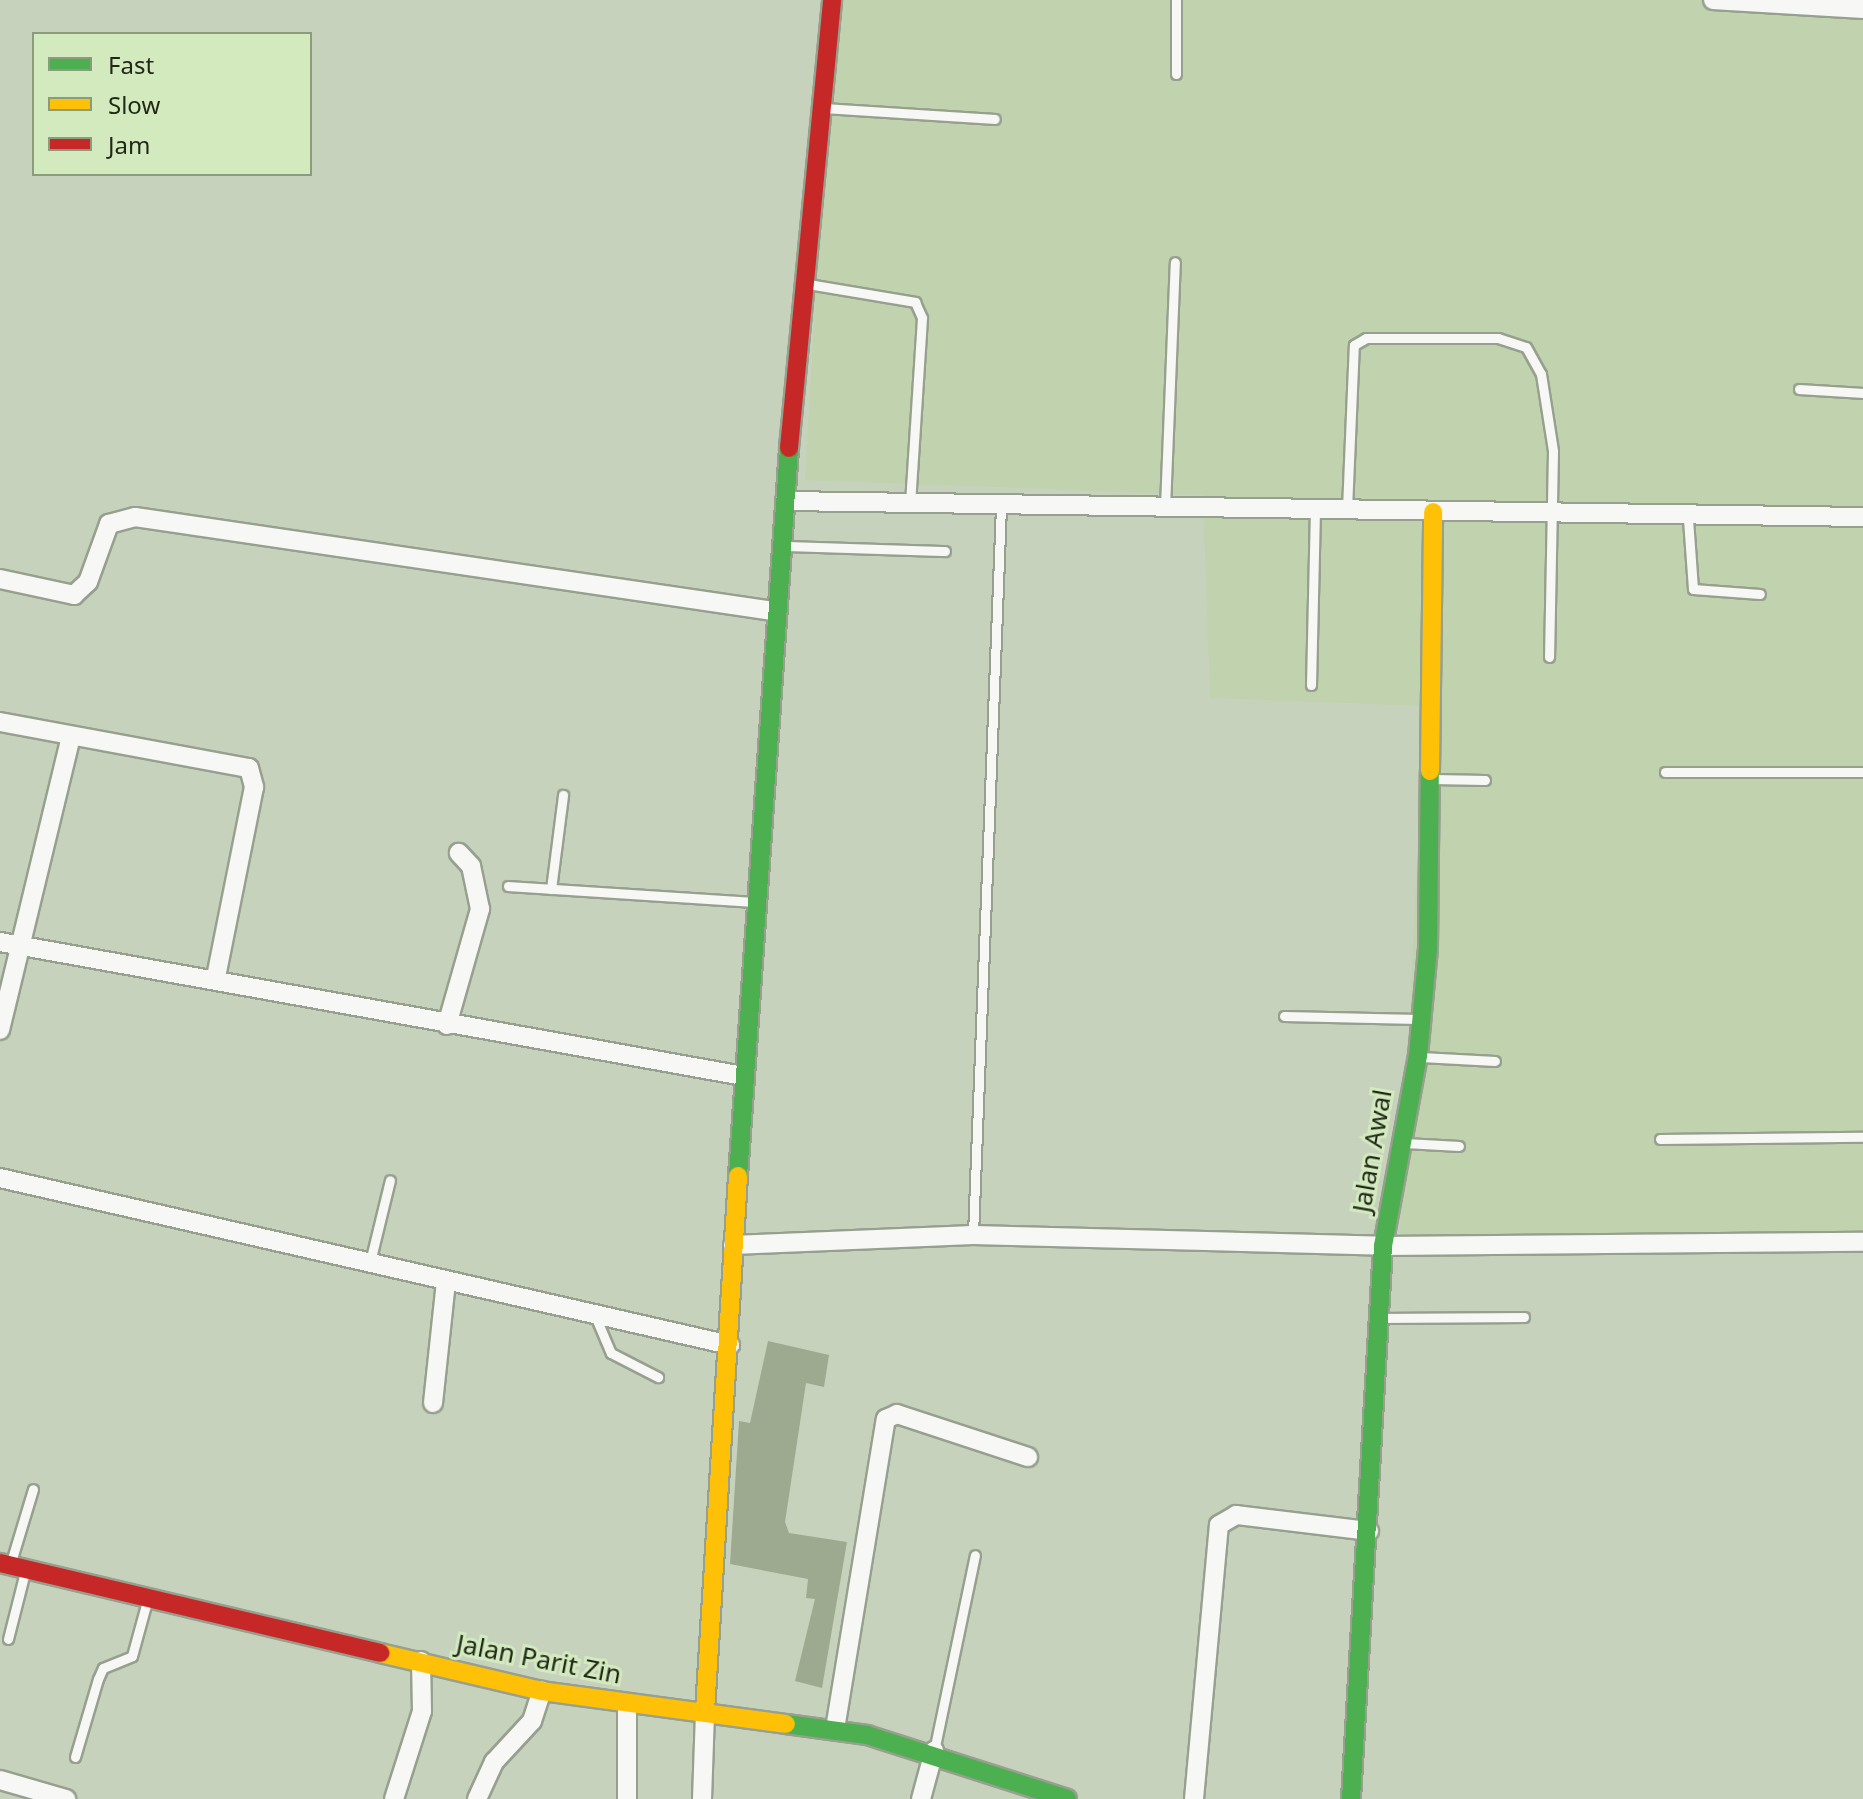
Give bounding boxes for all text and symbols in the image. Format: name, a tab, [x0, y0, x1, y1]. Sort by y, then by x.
legend	[32, 32, 312, 176]
text: Fast	[108, 48, 154, 81]
text: Slow	[108, 88, 160, 121]
text: Jam	[108, 128, 150, 161]
street label: Jalan Awal	[1346, 1087, 1398, 1215]
street label: Jalan Parit Zin	[454, 1628, 624, 1690]

